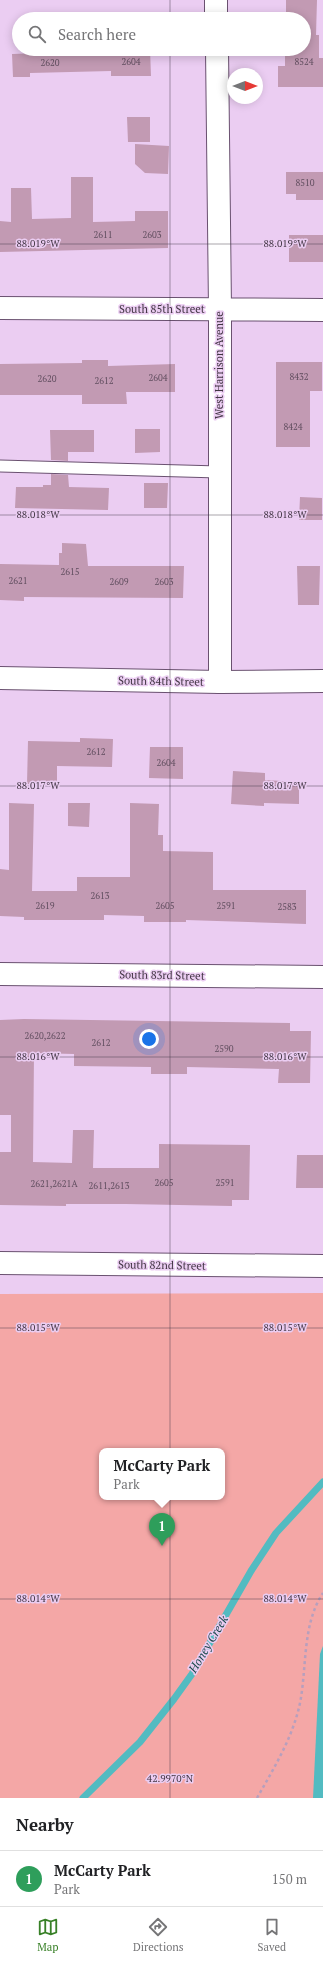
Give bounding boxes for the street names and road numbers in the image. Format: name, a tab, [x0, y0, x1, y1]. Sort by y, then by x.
street label: South 85th Street	[119, 302, 205, 316]
street label: West Harrison Avenue	[212, 311, 226, 419]
street label: South 84th Street	[118, 673, 204, 689]
street label: South 83rd Street	[119, 967, 205, 983]
street label: South 82nd Street	[118, 1257, 206, 1273]

